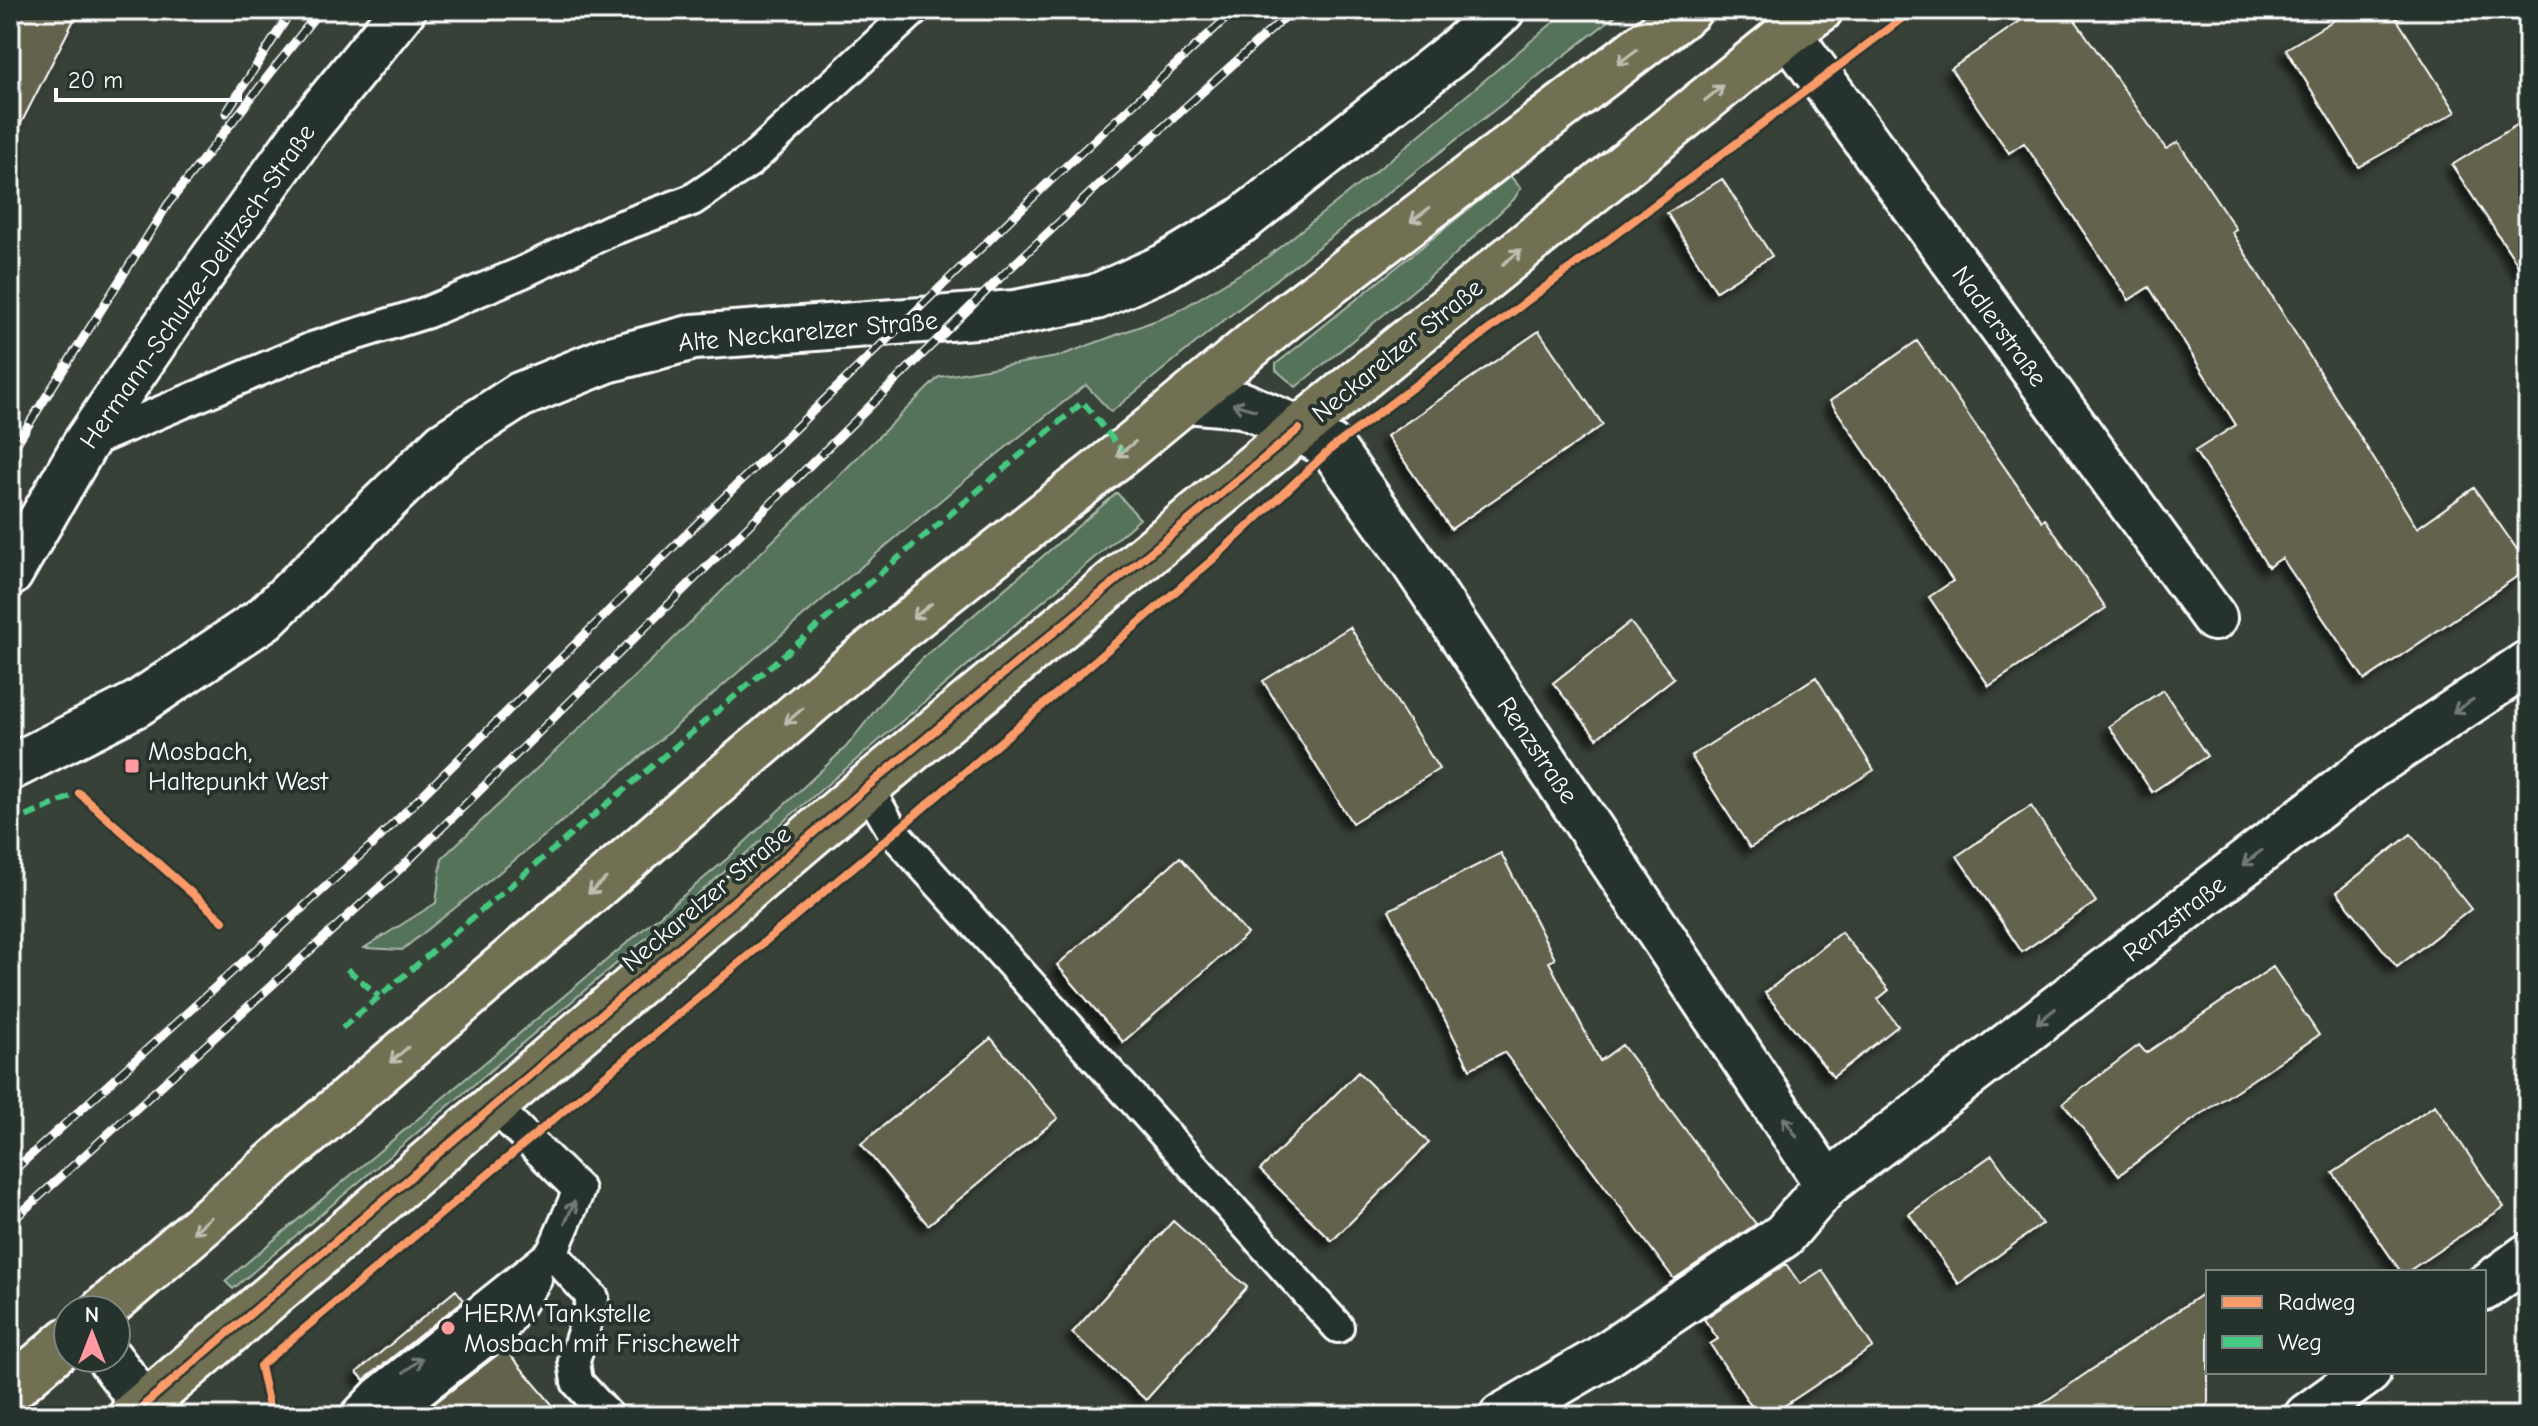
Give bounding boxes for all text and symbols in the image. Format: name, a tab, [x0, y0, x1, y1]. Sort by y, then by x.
one-way arrow	[1617, 49, 1638, 66]
scale bar	[56, 52, 240, 102]
text: 20 m	[68, 66, 123, 94]
one-way arrow	[1703, 84, 1724, 102]
street label: Hermann-Schulze-Delitzsch-Straße	[74, 119, 322, 455]
one-way arrow	[1410, 206, 1431, 223]
one-way arrow	[1501, 248, 1522, 265]
street label: Nadlerstraße	[1945, 261, 2053, 393]
street label: Neckarelzer Straße	[1306, 273, 1489, 429]
street label: Alte Neckarelzer Straße	[677, 306, 939, 358]
one-way arrow	[1232, 399, 1258, 414]
one-way arrow	[1116, 440, 1137, 458]
one-way arrow	[912, 602, 933, 619]
street label: Renzstraße	[1491, 692, 1584, 810]
one-way arrow	[2452, 698, 2475, 714]
one-way arrow	[784, 707, 804, 725]
place label: Mosbach, Haltepunkt West	[148, 737, 329, 797]
marker: Mosbach, Haltepunkt West	[123, 757, 141, 775]
street label: Neckarelzer Straße	[616, 819, 797, 978]
one-way arrow	[2242, 849, 2263, 866]
street label: Renzstraße	[2117, 869, 2232, 968]
one-way arrow	[587, 877, 607, 895]
one-way arrow	[2036, 1008, 2057, 1025]
one-way arrow	[390, 1046, 410, 1064]
one-way arrow	[1781, 1117, 1798, 1139]
one-way arrow	[563, 1200, 578, 1224]
one-way arrow	[193, 1216, 213, 1234]
legend	[2206, 1270, 2486, 1374]
text: Radweg	[2278, 1288, 2356, 1316]
north arrow	[52, 1294, 132, 1374]
place label: HERM Tankstelle Mosbach mit Frischewelt	[464, 1299, 740, 1359]
text: N	[85, 1302, 99, 1328]
marker: HERM Tankstelle Mosbach mit Frischewelt	[439, 1319, 457, 1337]
text: Weg	[2278, 1328, 2322, 1356]
one-way arrow	[402, 1356, 423, 1373]

